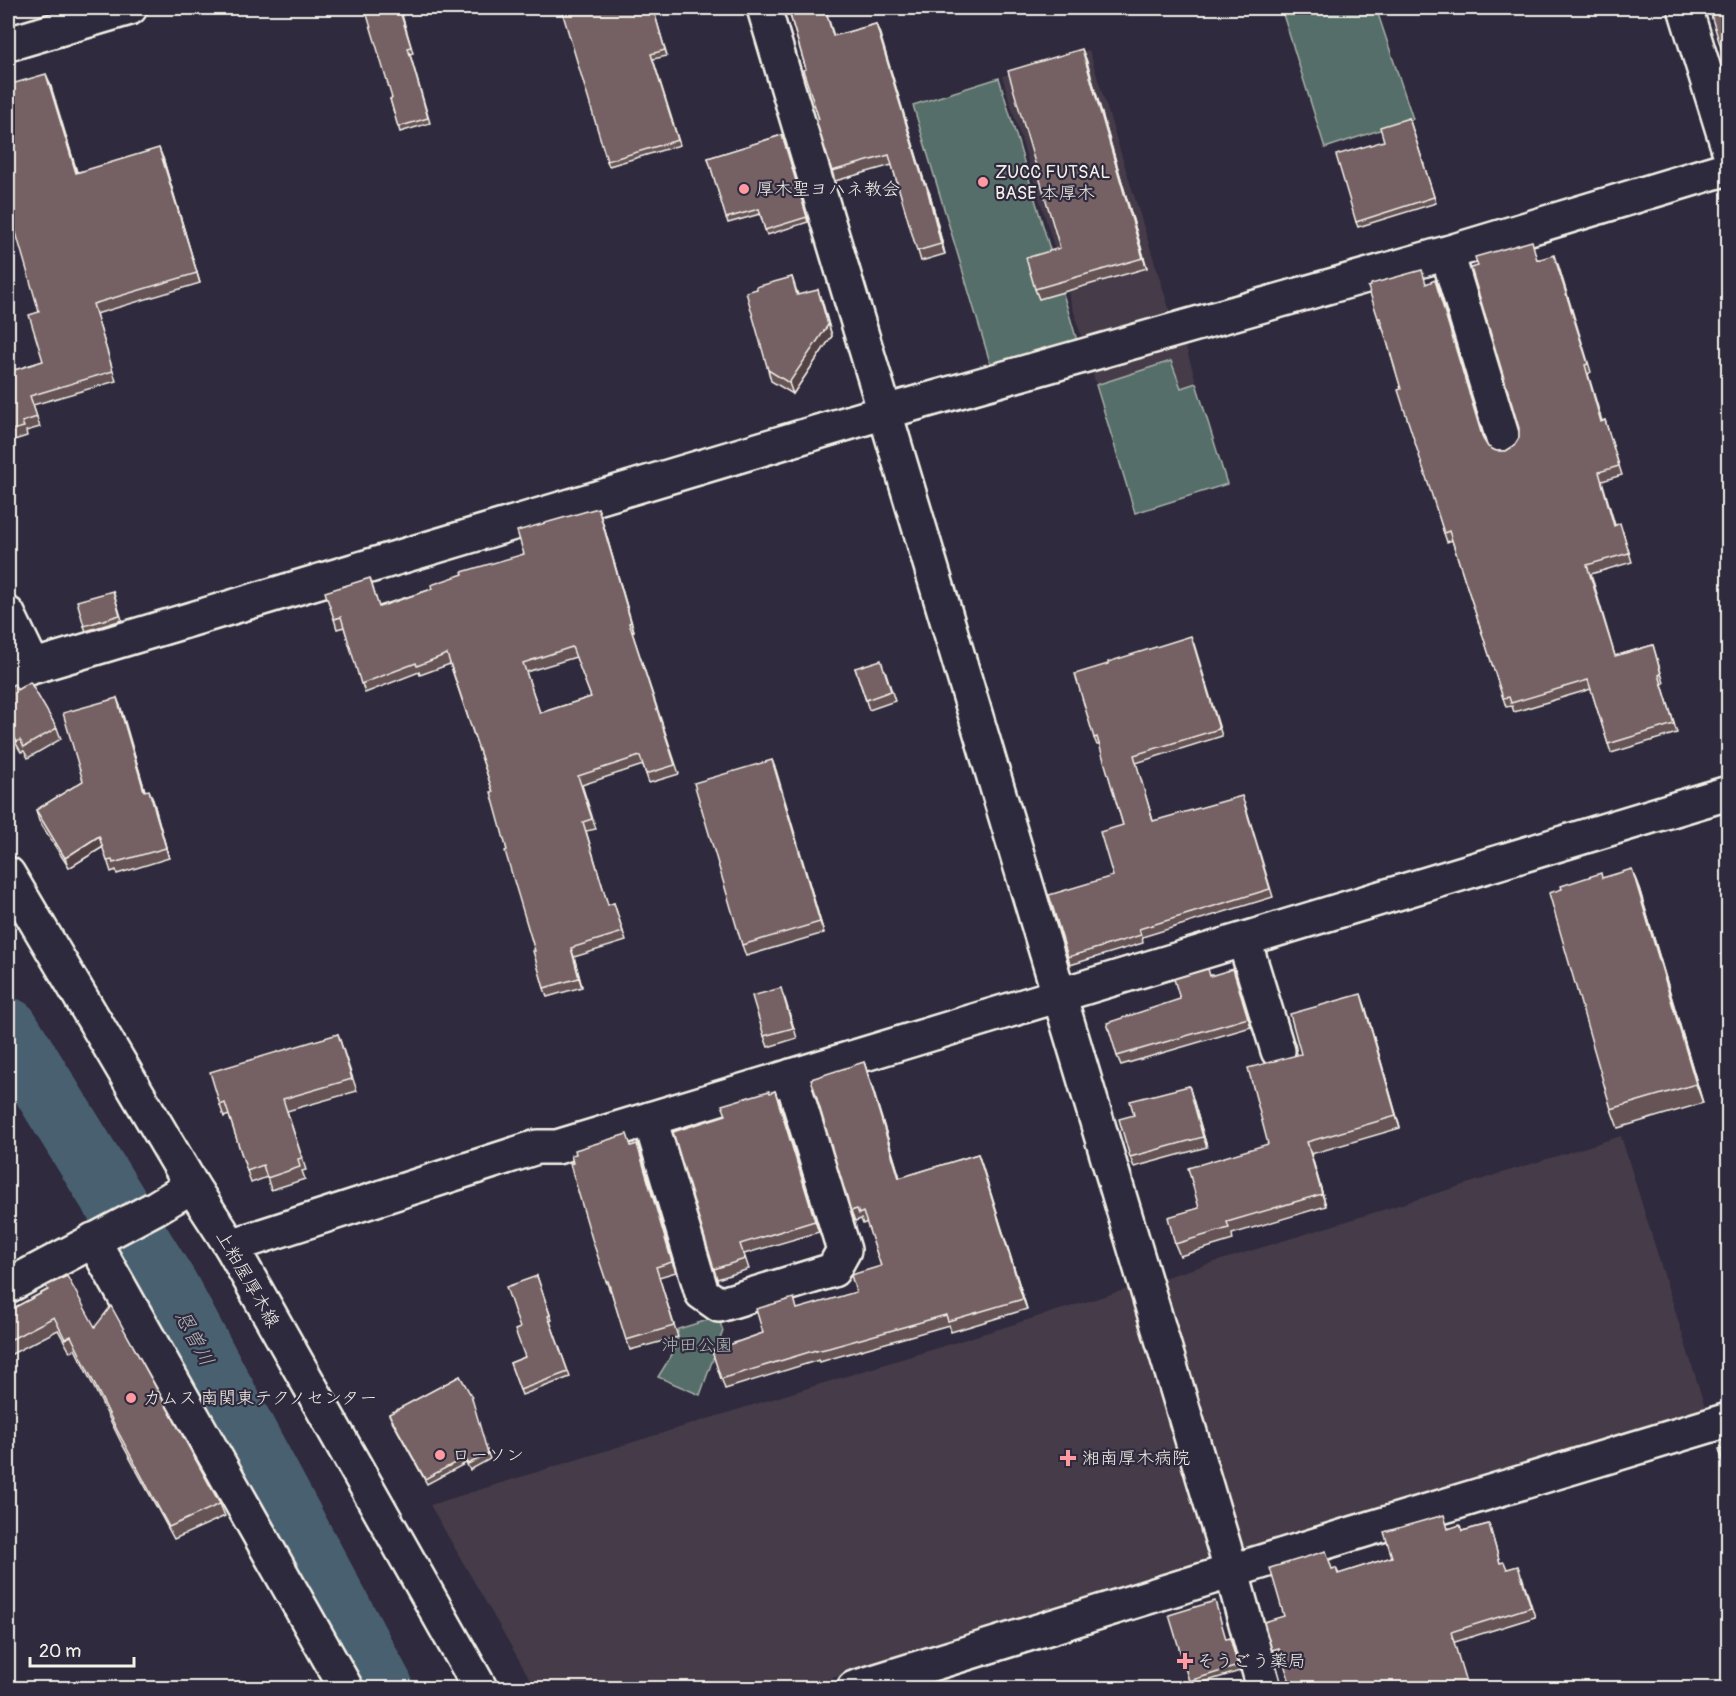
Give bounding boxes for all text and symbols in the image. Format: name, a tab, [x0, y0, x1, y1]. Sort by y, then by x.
place label: ZUCC FUTSAL BASE 本厚木	[995, 161, 1110, 205]
marker: ZUCC FUTSAL BASE 本厚木	[976, 175, 990, 189]
place label: 厚木聖ヨハネ教会	[756, 178, 900, 201]
marker: 厚木聖ヨハネ教会	[737, 182, 751, 196]
street label: 上粕屋厚木線	[211, 1227, 285, 1332]
water label: 恩曽川	[169, 1306, 220, 1371]
park label: 沖田公園	[661, 1334, 733, 1357]
place label: カムス 南関東テクノセンター	[143, 1387, 377, 1410]
marker: カムス 南関東テクノセンター	[124, 1391, 138, 1405]
place label: ローソン	[452, 1444, 524, 1467]
place label: 湘南厚木病院	[1082, 1447, 1190, 1470]
marker: ローソン	[433, 1448, 447, 1462]
marker: 湘南厚木病院	[1059, 1449, 1077, 1467]
scale bar	[30, 1630, 134, 1668]
text: 20 m	[39, 1640, 81, 1663]
place label: そうごう薬局	[1197, 1650, 1306, 1673]
marker: そうごう薬局	[1178, 1654, 1192, 1668]

